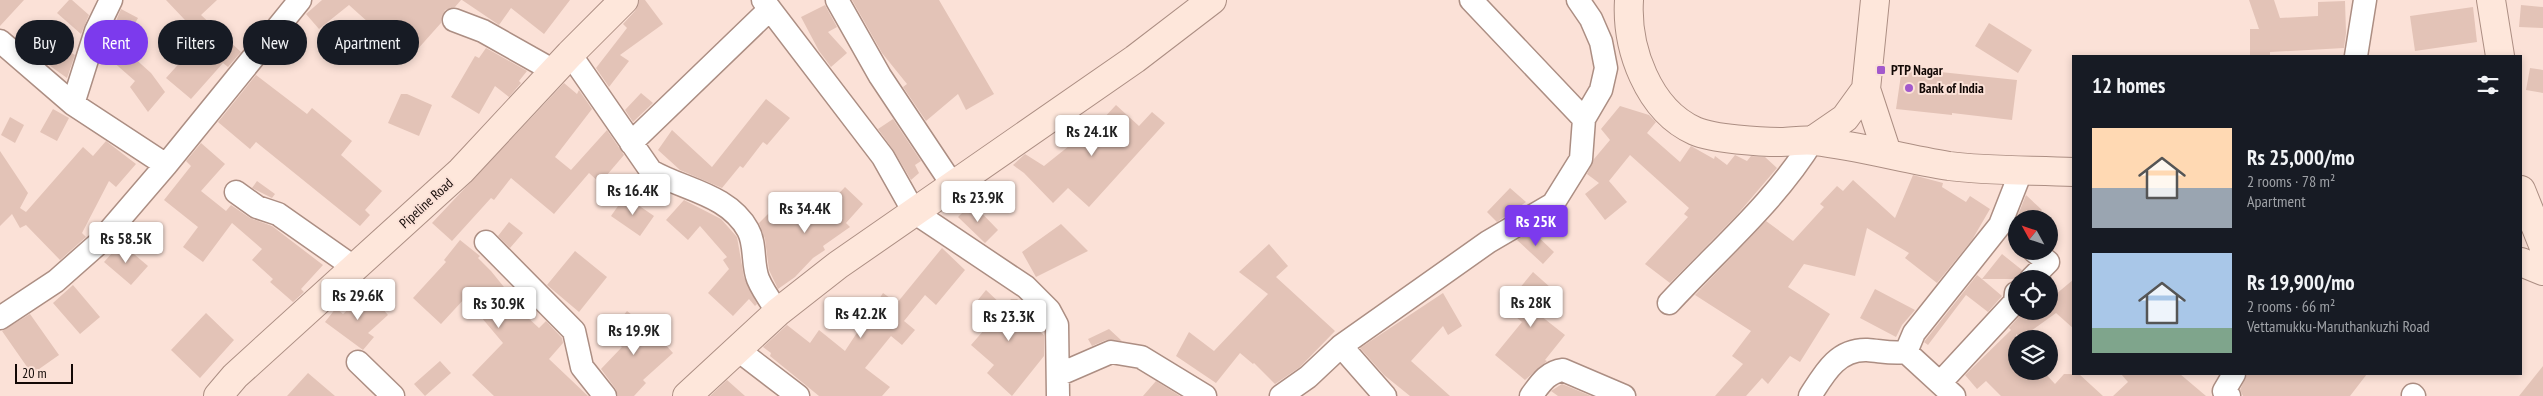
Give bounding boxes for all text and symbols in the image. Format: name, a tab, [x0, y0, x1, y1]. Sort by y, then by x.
chip: Buy	[15, 20, 74, 65]
chip: Rent	[84, 20, 148, 65]
chip: Filters	[158, 20, 233, 65]
chip: New	[243, 20, 307, 65]
chip: Apartment	[317, 20, 419, 65]
place label: PTP Nagar	[1891, 61, 1944, 79]
marker: PTP Nagar	[1875, 64, 1887, 76]
icon: filters	[2474, 71, 2502, 99]
text: 12 homes	[2092, 72, 2165, 99]
place label: Bank of India	[1919, 79, 1984, 97]
marker: Bank of India	[1903, 82, 1915, 94]
pin: Rs 24.1K	[1040, 114, 1144, 157]
text: Rs 24.1K	[1066, 121, 1118, 141]
text: Rs 25,000/mo	[2247, 144, 2355, 171]
icon: home	[2132, 148, 2192, 208]
text: 2 rooms · 78 m²	[2247, 171, 2335, 191]
street label: Pipeline Road	[395, 174, 457, 232]
pin: Rs 16.4K	[581, 174, 685, 216]
text: Rs 16.4K	[607, 180, 659, 200]
pin: Rs 23.9K	[926, 180, 1030, 223]
text: Rs 23.9K	[952, 187, 1004, 207]
text: Apartment	[2247, 191, 2306, 211]
pin: Rs 34.4K	[753, 192, 857, 234]
text: Rs 34.4K	[779, 198, 831, 218]
pin: Rs 25K	[1495, 204, 1577, 247]
north arrow	[2008, 210, 2058, 260]
map controls	[2008, 210, 2058, 380]
text: Rs 25K	[1516, 211, 1556, 231]
pin: Rs 58.5K	[74, 222, 178, 264]
text: Rs 58.5K	[100, 228, 152, 248]
text: Rs 19,900/mo	[2247, 269, 2355, 296]
button: locate	[2008, 270, 2058, 320]
icon: home	[2132, 273, 2192, 333]
pin: Rs 29.6K	[306, 278, 410, 321]
text: Rs 29.6K	[332, 285, 384, 305]
pin: Rs 30.9K	[447, 286, 551, 329]
pin: Rs 28K	[1490, 286, 1572, 328]
text: Rs 28K	[1511, 292, 1551, 312]
text: Rs 30.9K	[473, 293, 525, 313]
pin: Rs 42.2K	[809, 296, 913, 339]
text: 2 rooms · 66 m²	[2247, 296, 2335, 316]
pin: Rs 23.3K	[957, 300, 1061, 342]
text: Rs 42.2K	[835, 303, 887, 323]
text: Rs 23.3K	[983, 306, 1035, 326]
pin: Rs 19.9K	[582, 314, 686, 356]
text: Vettamukku-Maruthankuzhi Road	[2247, 316, 2430, 336]
text: Rs 19.9K	[608, 320, 660, 340]
button: layers	[2008, 330, 2058, 380]
scale bar	[15, 361, 72, 384]
text: 20 m	[22, 364, 47, 382]

